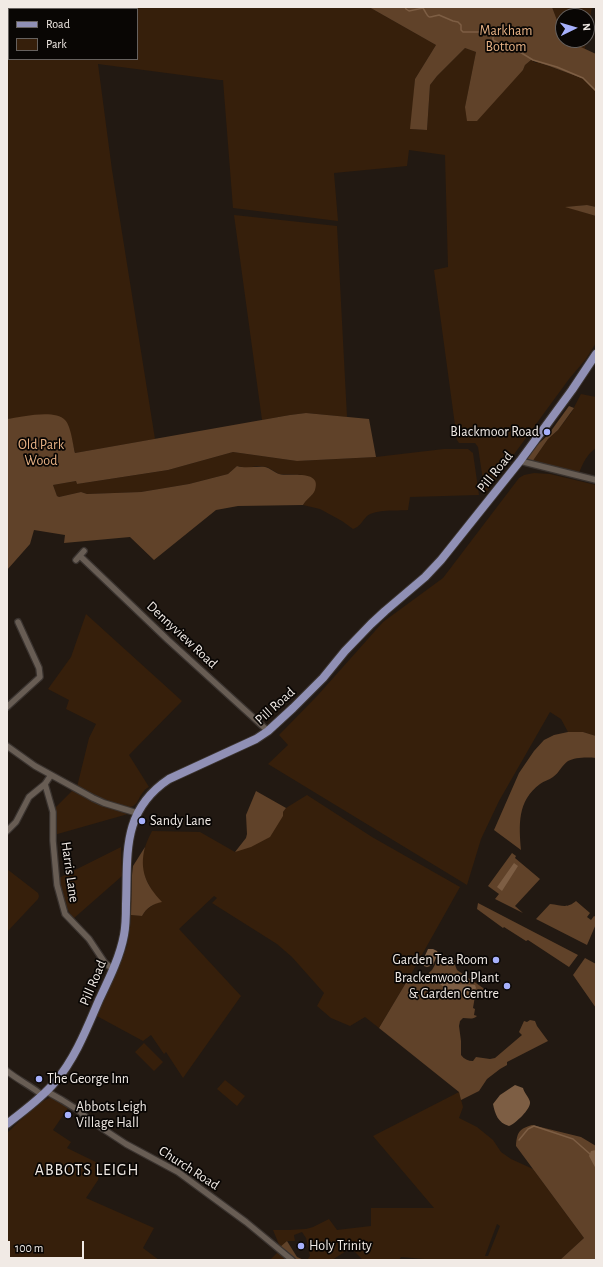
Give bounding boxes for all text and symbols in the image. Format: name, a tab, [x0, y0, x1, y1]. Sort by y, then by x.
legend	[8, 8, 138, 60]
north arrow	[555, 8, 595, 48]
text: Road	[46, 18, 70, 30]
park label: Markham Bottom	[480, 23, 532, 56]
text: N	[581, 23, 592, 31]
text: Park	[46, 38, 67, 50]
place label: Blackmoor Road	[450, 424, 539, 440]
marker: Blackmoor Road	[542, 427, 552, 437]
park label: Old Park Wood	[18, 437, 64, 470]
street label: Pill Road	[473, 448, 517, 496]
street label: Dennyview Road	[143, 598, 221, 672]
street label: Pill Road	[252, 684, 298, 728]
place label: Sandy Lane	[150, 813, 211, 829]
marker: Sandy Lane	[137, 816, 147, 826]
street label: Harris Lane	[57, 840, 83, 904]
place label: Garden Tea Room	[392, 952, 488, 968]
marker: Garden Tea Room	[491, 955, 501, 965]
street label: Pill Road	[76, 958, 110, 1008]
place label: Brackenwood Plant & Garden Centre	[395, 970, 499, 1002]
marker: Brackenwood Plant & Garden Centre	[502, 981, 512, 991]
place label: The George Inn	[47, 1071, 129, 1087]
marker: The George Inn	[34, 1074, 44, 1084]
place label: Abbots Leigh Village Hall	[76, 1099, 147, 1132]
marker: Abbots Leigh Village Hall	[63, 1110, 73, 1120]
street label: Church Road	[156, 1142, 222, 1194]
district label: ABBOTS LEIGH	[35, 1160, 139, 1180]
scale bar	[10, 1233, 86, 1259]
place label: Holy Trinity	[309, 1238, 372, 1254]
marker: Holy Trinity	[296, 1241, 306, 1251]
text: 100 m	[15, 1242, 43, 1254]

